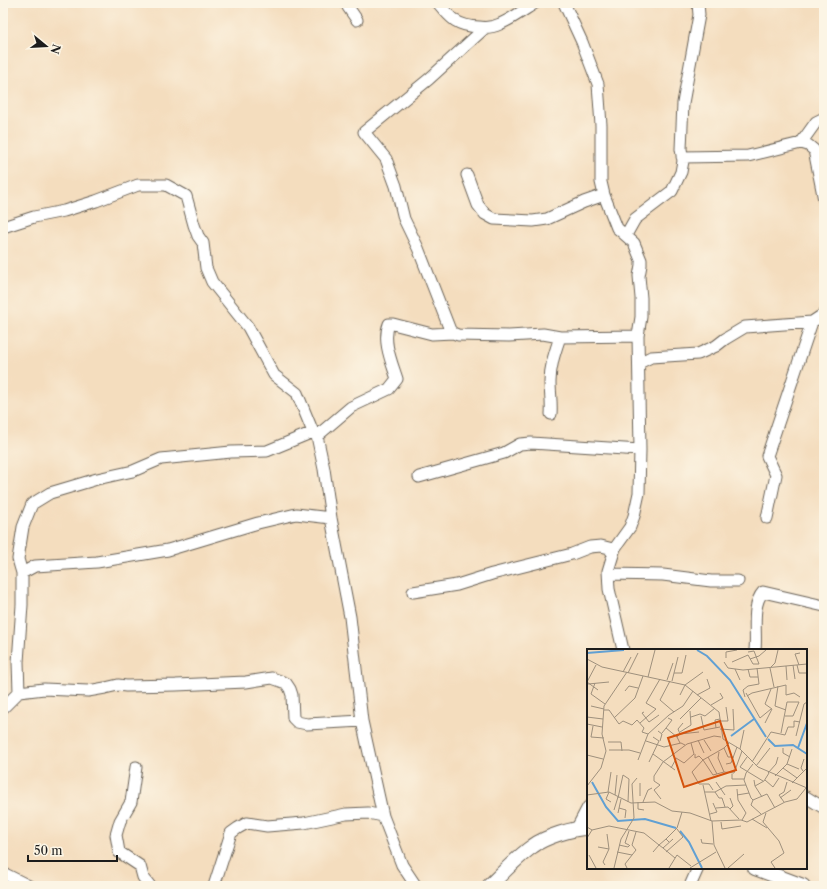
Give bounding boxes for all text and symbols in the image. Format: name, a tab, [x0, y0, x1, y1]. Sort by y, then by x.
north arrow	[26, 26, 66, 66]
text: N	[47, 42, 64, 56]
inset map	[587, 649, 807, 869]
scale bar	[28, 837, 117, 863]
text: 50 m	[34, 843, 63, 858]

